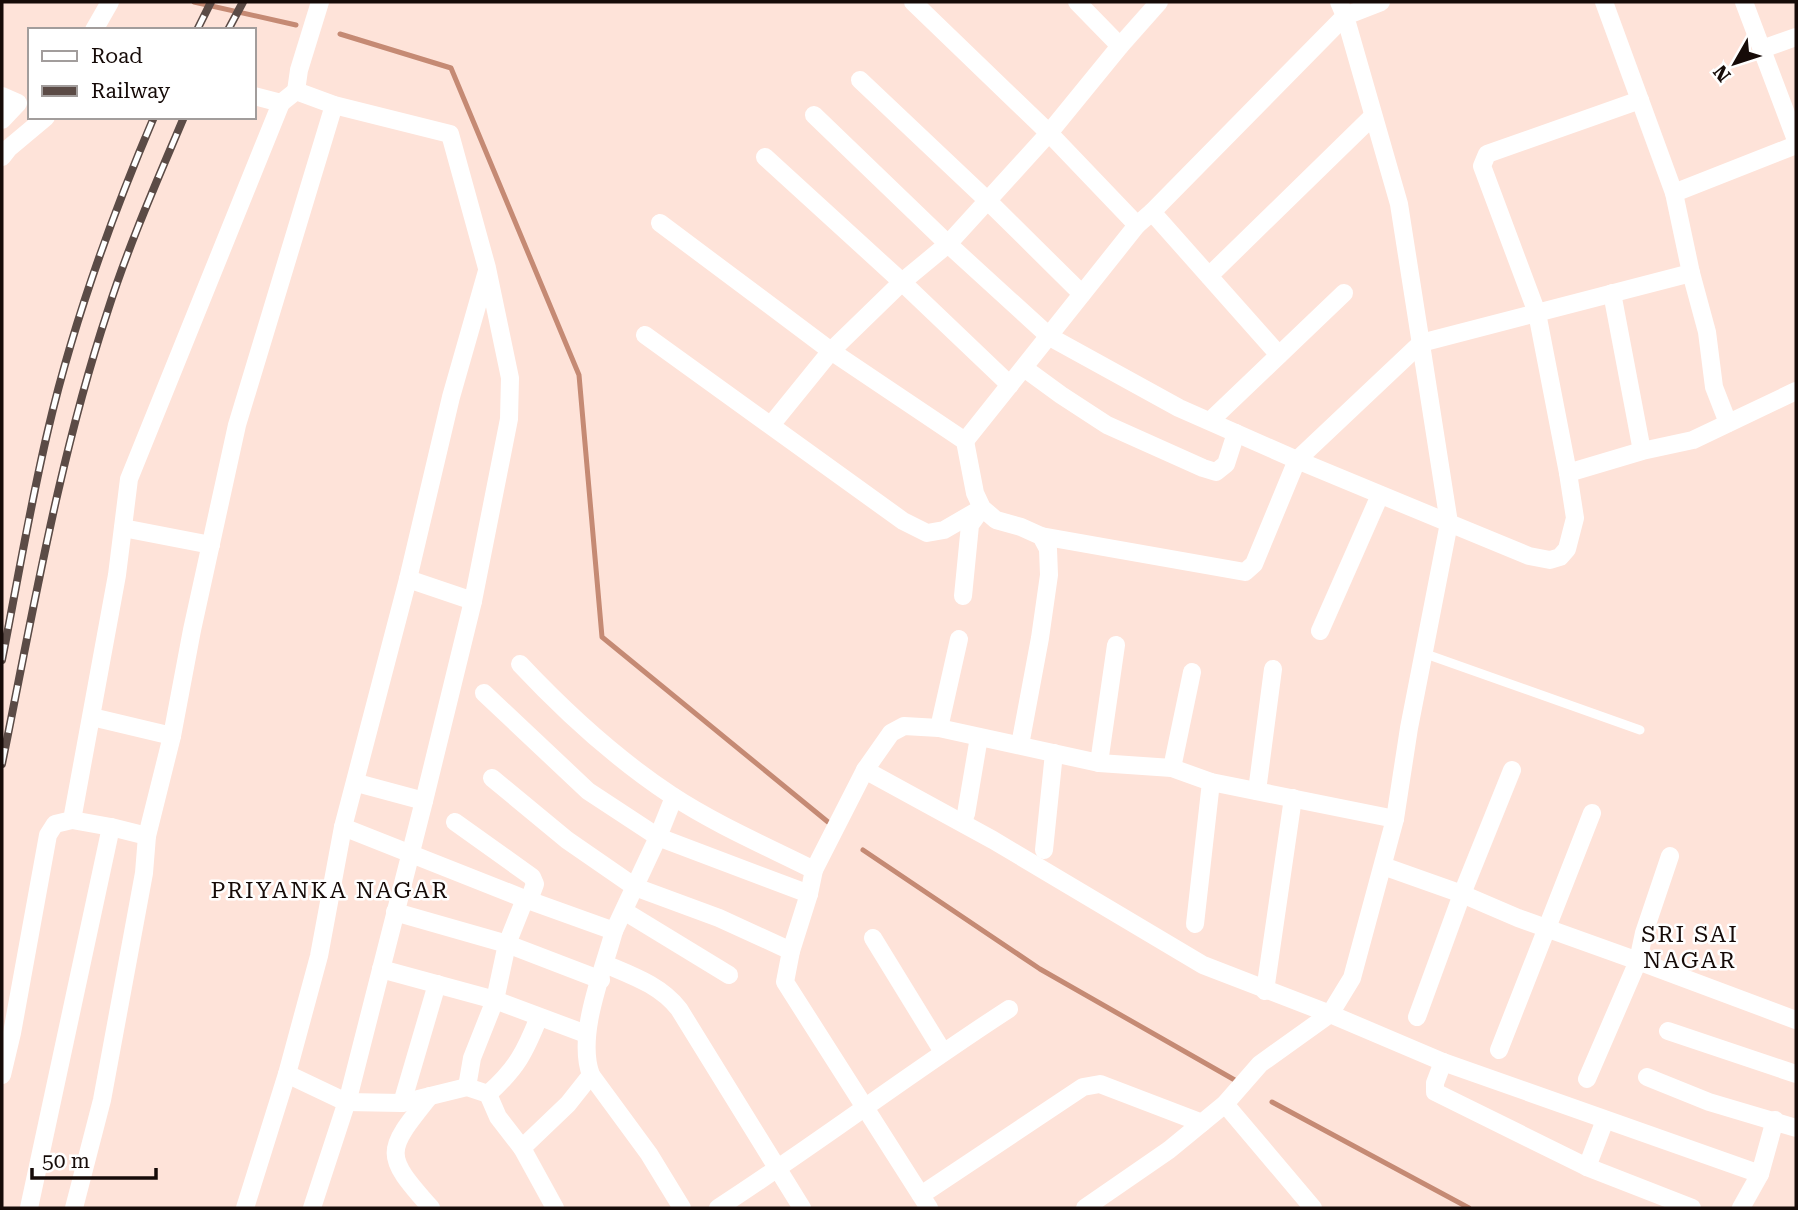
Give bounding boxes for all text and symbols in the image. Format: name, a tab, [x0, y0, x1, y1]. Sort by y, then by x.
legend	[28, 28, 256, 119]
north arrow	[1700, 28, 1770, 98]
text: Road	[91, 44, 143, 68]
text: N	[1708, 60, 1736, 86]
text: Railway	[91, 79, 171, 103]
district label: PRIYANKA NAGAR	[210, 877, 450, 904]
district label: SRI SAI NAGAR	[1641, 921, 1739, 974]
scale bar	[32, 1136, 156, 1180]
text: 50 m	[42, 1149, 90, 1173]

